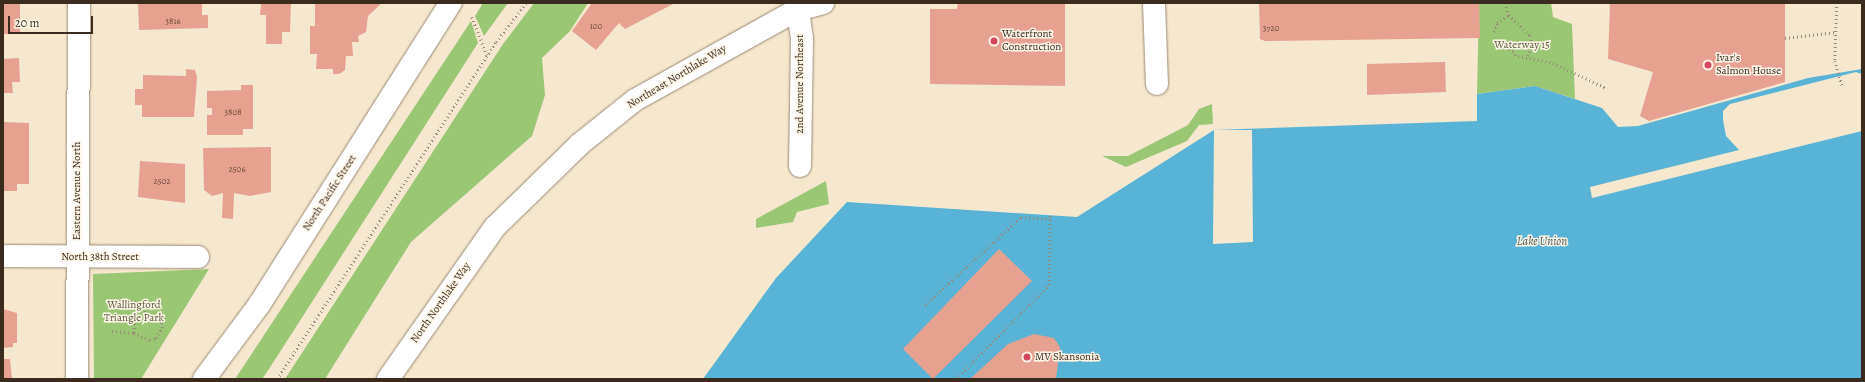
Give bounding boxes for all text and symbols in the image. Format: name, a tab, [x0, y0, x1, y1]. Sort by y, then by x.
scale bar	[10, 8, 95, 34]
text: 20 m	[15, 15, 39, 31]
house number: 3816	[165, 16, 181, 26]
house number: 100	[590, 21, 602, 31]
house number: 3720	[1263, 23, 1279, 33]
place label: Waterfront Construction	[1002, 28, 1061, 54]
street label: 2nd Avenue Northeast	[793, 34, 807, 134]
marker: Waterfront Construction	[989, 36, 999, 46]
park label: Waterway 15	[1494, 38, 1550, 52]
street label: Northeast Northlake Way	[625, 42, 729, 112]
place label: Ivar's Salmon House	[1716, 52, 1781, 78]
marker: Ivar's Salmon House	[1703, 60, 1713, 70]
house number: 3808	[224, 107, 242, 117]
street label: Eastern Avenue North	[70, 142, 84, 240]
street label: North Pacific Street	[300, 152, 360, 234]
house number: 2506	[228, 164, 246, 174]
house number: 2502	[153, 176, 171, 186]
water label: Lake Union	[1517, 235, 1567, 249]
street label: North 38th Street	[61, 250, 139, 264]
street label: North Northlake Way	[408, 260, 474, 346]
park label: Wallingford Triangle Park	[104, 299, 164, 325]
place label: MV Skansonia	[1035, 350, 1099, 364]
marker: MV Skansonia	[1022, 352, 1032, 362]

